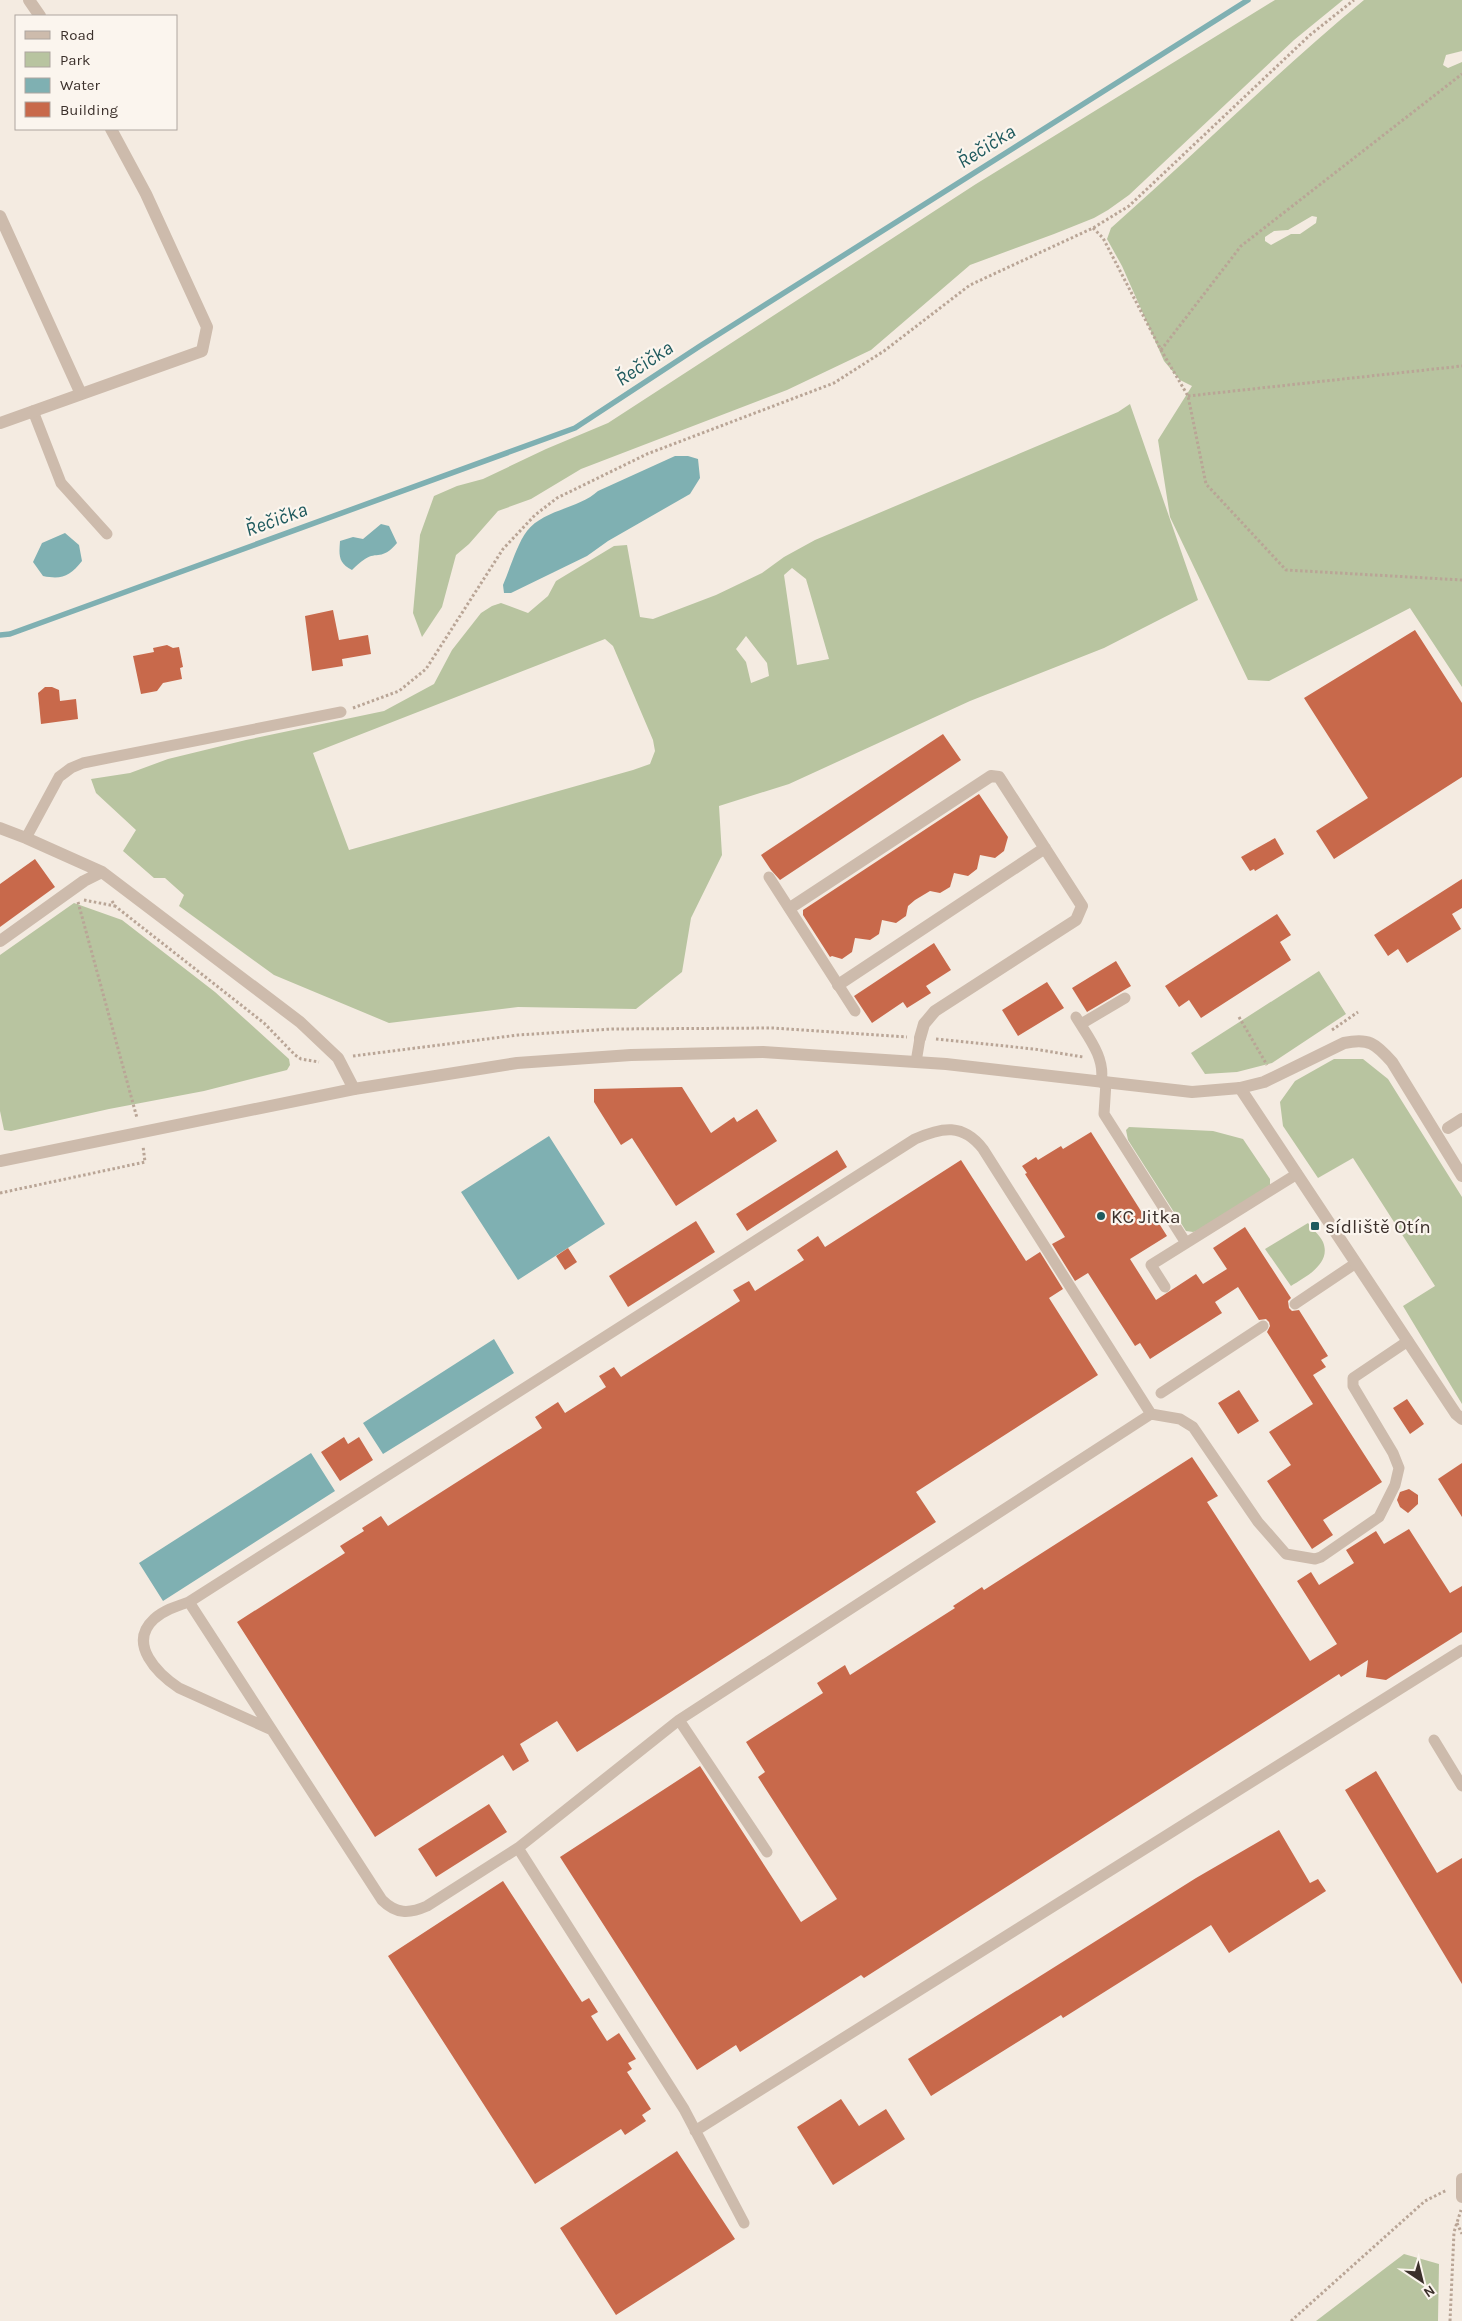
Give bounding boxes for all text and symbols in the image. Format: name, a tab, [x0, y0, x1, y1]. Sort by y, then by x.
legend	[15, 15, 178, 130]
text: Road	[60, 26, 95, 44]
text: Park	[60, 51, 90, 69]
text: Water	[60, 76, 101, 94]
text: Building	[60, 101, 118, 119]
water label: Řečička	[952, 119, 1020, 173]
water label: Řečička	[611, 335, 677, 391]
water label: Řečička	[242, 497, 310, 541]
place label: KC Jitka	[1111, 1206, 1180, 1228]
marker: KC Jitka	[1095, 1210, 1107, 1222]
place label: sídliště Otín	[1325, 1216, 1431, 1238]
marker: sídliště Otín	[1309, 1220, 1321, 1232]
north arrow	[1397, 2256, 1447, 2306]
text: N	[1420, 2281, 1438, 2301]

